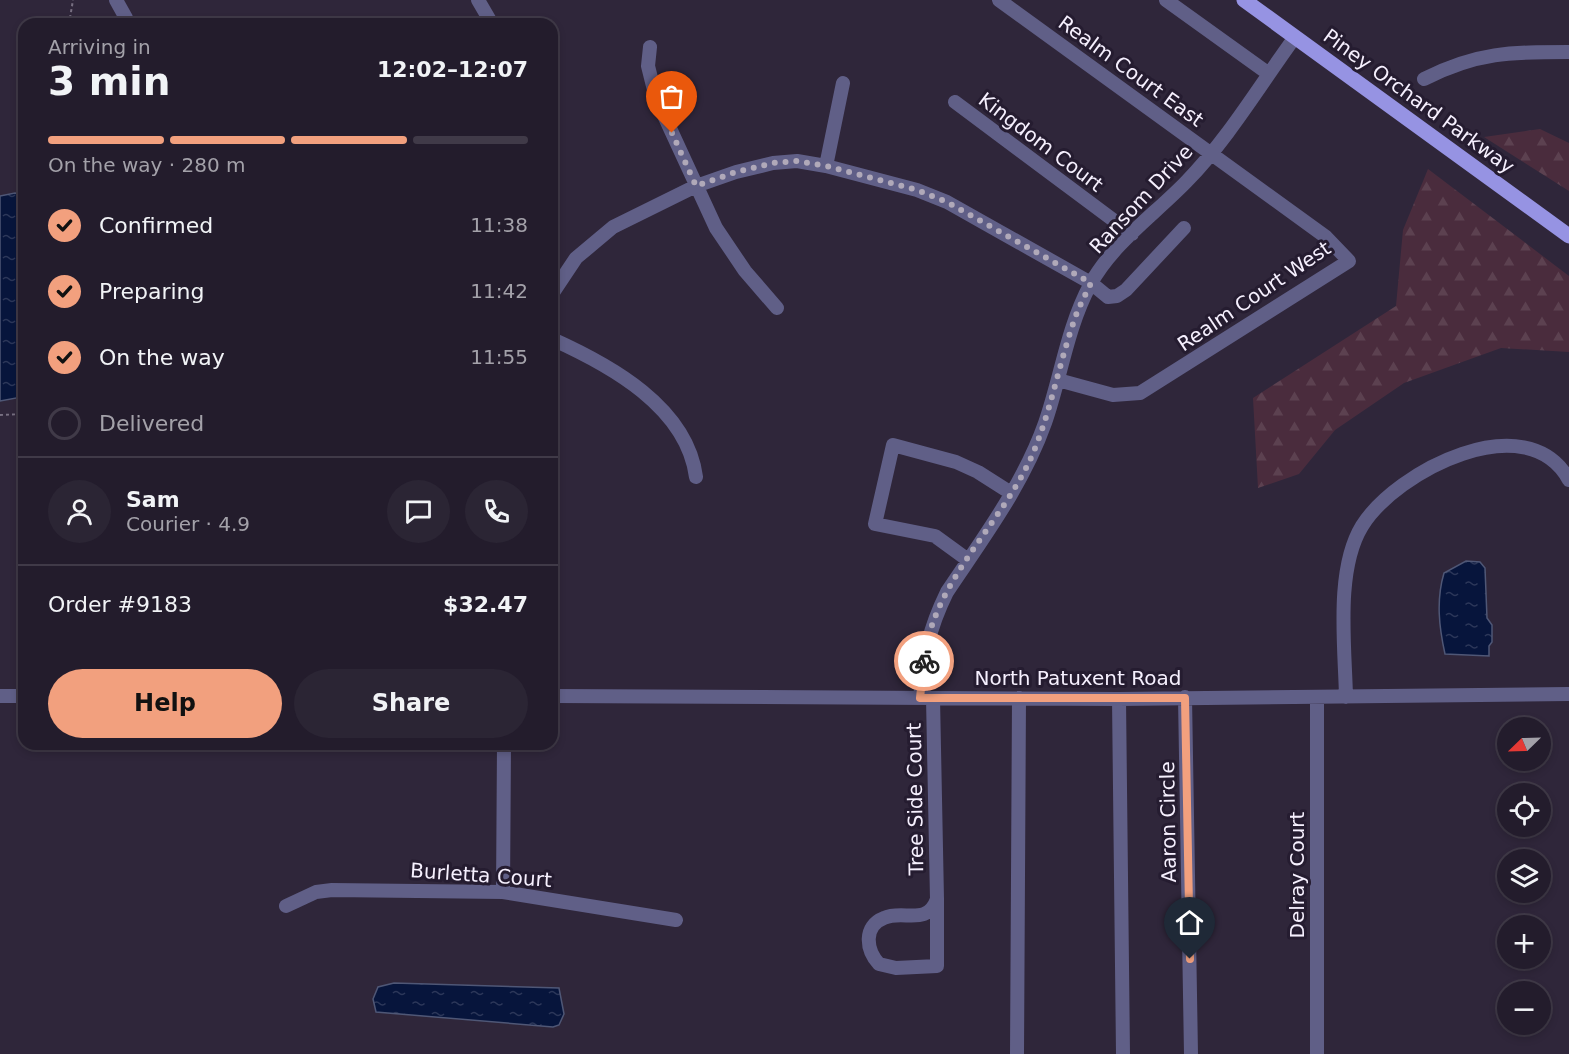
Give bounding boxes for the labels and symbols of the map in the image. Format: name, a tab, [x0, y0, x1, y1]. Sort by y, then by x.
street label: Realm Court East	[1054, 10, 1208, 132]
street label: Piney Orchard Parkway	[1319, 24, 1519, 179]
pin	[646, 71, 697, 133]
street label: Kingdom Court	[974, 87, 1108, 197]
street label: Ransom Drive	[1084, 140, 1198, 258]
street label: Realm Court West	[1173, 236, 1335, 356]
courier	[894, 631, 954, 691]
street label: North Patuxent Road	[975, 666, 1181, 690]
north arrow	[1497, 717, 1551, 771]
street label: Tree Side Court	[902, 722, 928, 876]
street label: Aaron Circle	[1155, 761, 1181, 883]
street label: Delray Court	[1285, 811, 1309, 938]
street label: Burletta Court	[409, 858, 553, 892]
pin	[1164, 897, 1215, 959]

